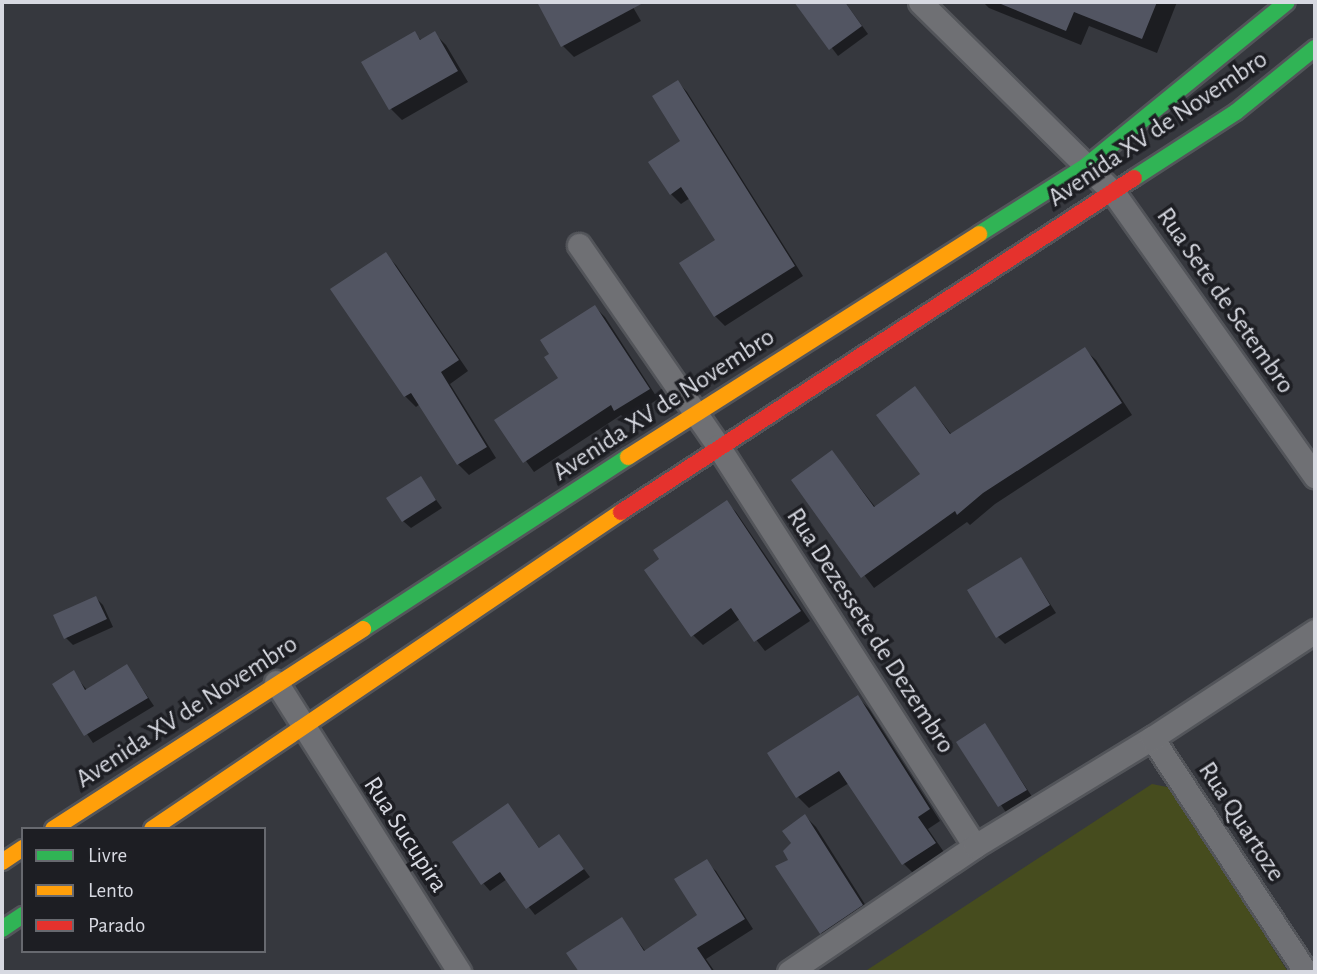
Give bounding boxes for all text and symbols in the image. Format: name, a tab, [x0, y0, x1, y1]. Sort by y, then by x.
street label: Avenida XV de Novembro	[1042, 44, 1274, 214]
street label: Rua Sete de Setembro	[1149, 202, 1301, 400]
street label: Avenida XV de Novembro	[547, 322, 781, 488]
street label: Rua Dezessete de Dezembro	[779, 503, 961, 759]
street label: Avenida XV de Novembro	[70, 629, 304, 795]
street label: Rua Quartoze	[1191, 756, 1291, 888]
street label: Rua Sucupira	[356, 771, 454, 899]
legend	[21, 827, 266, 953]
text: Livre	[88, 845, 127, 866]
text: Lento	[88, 880, 134, 901]
text: Parado	[88, 915, 145, 936]

